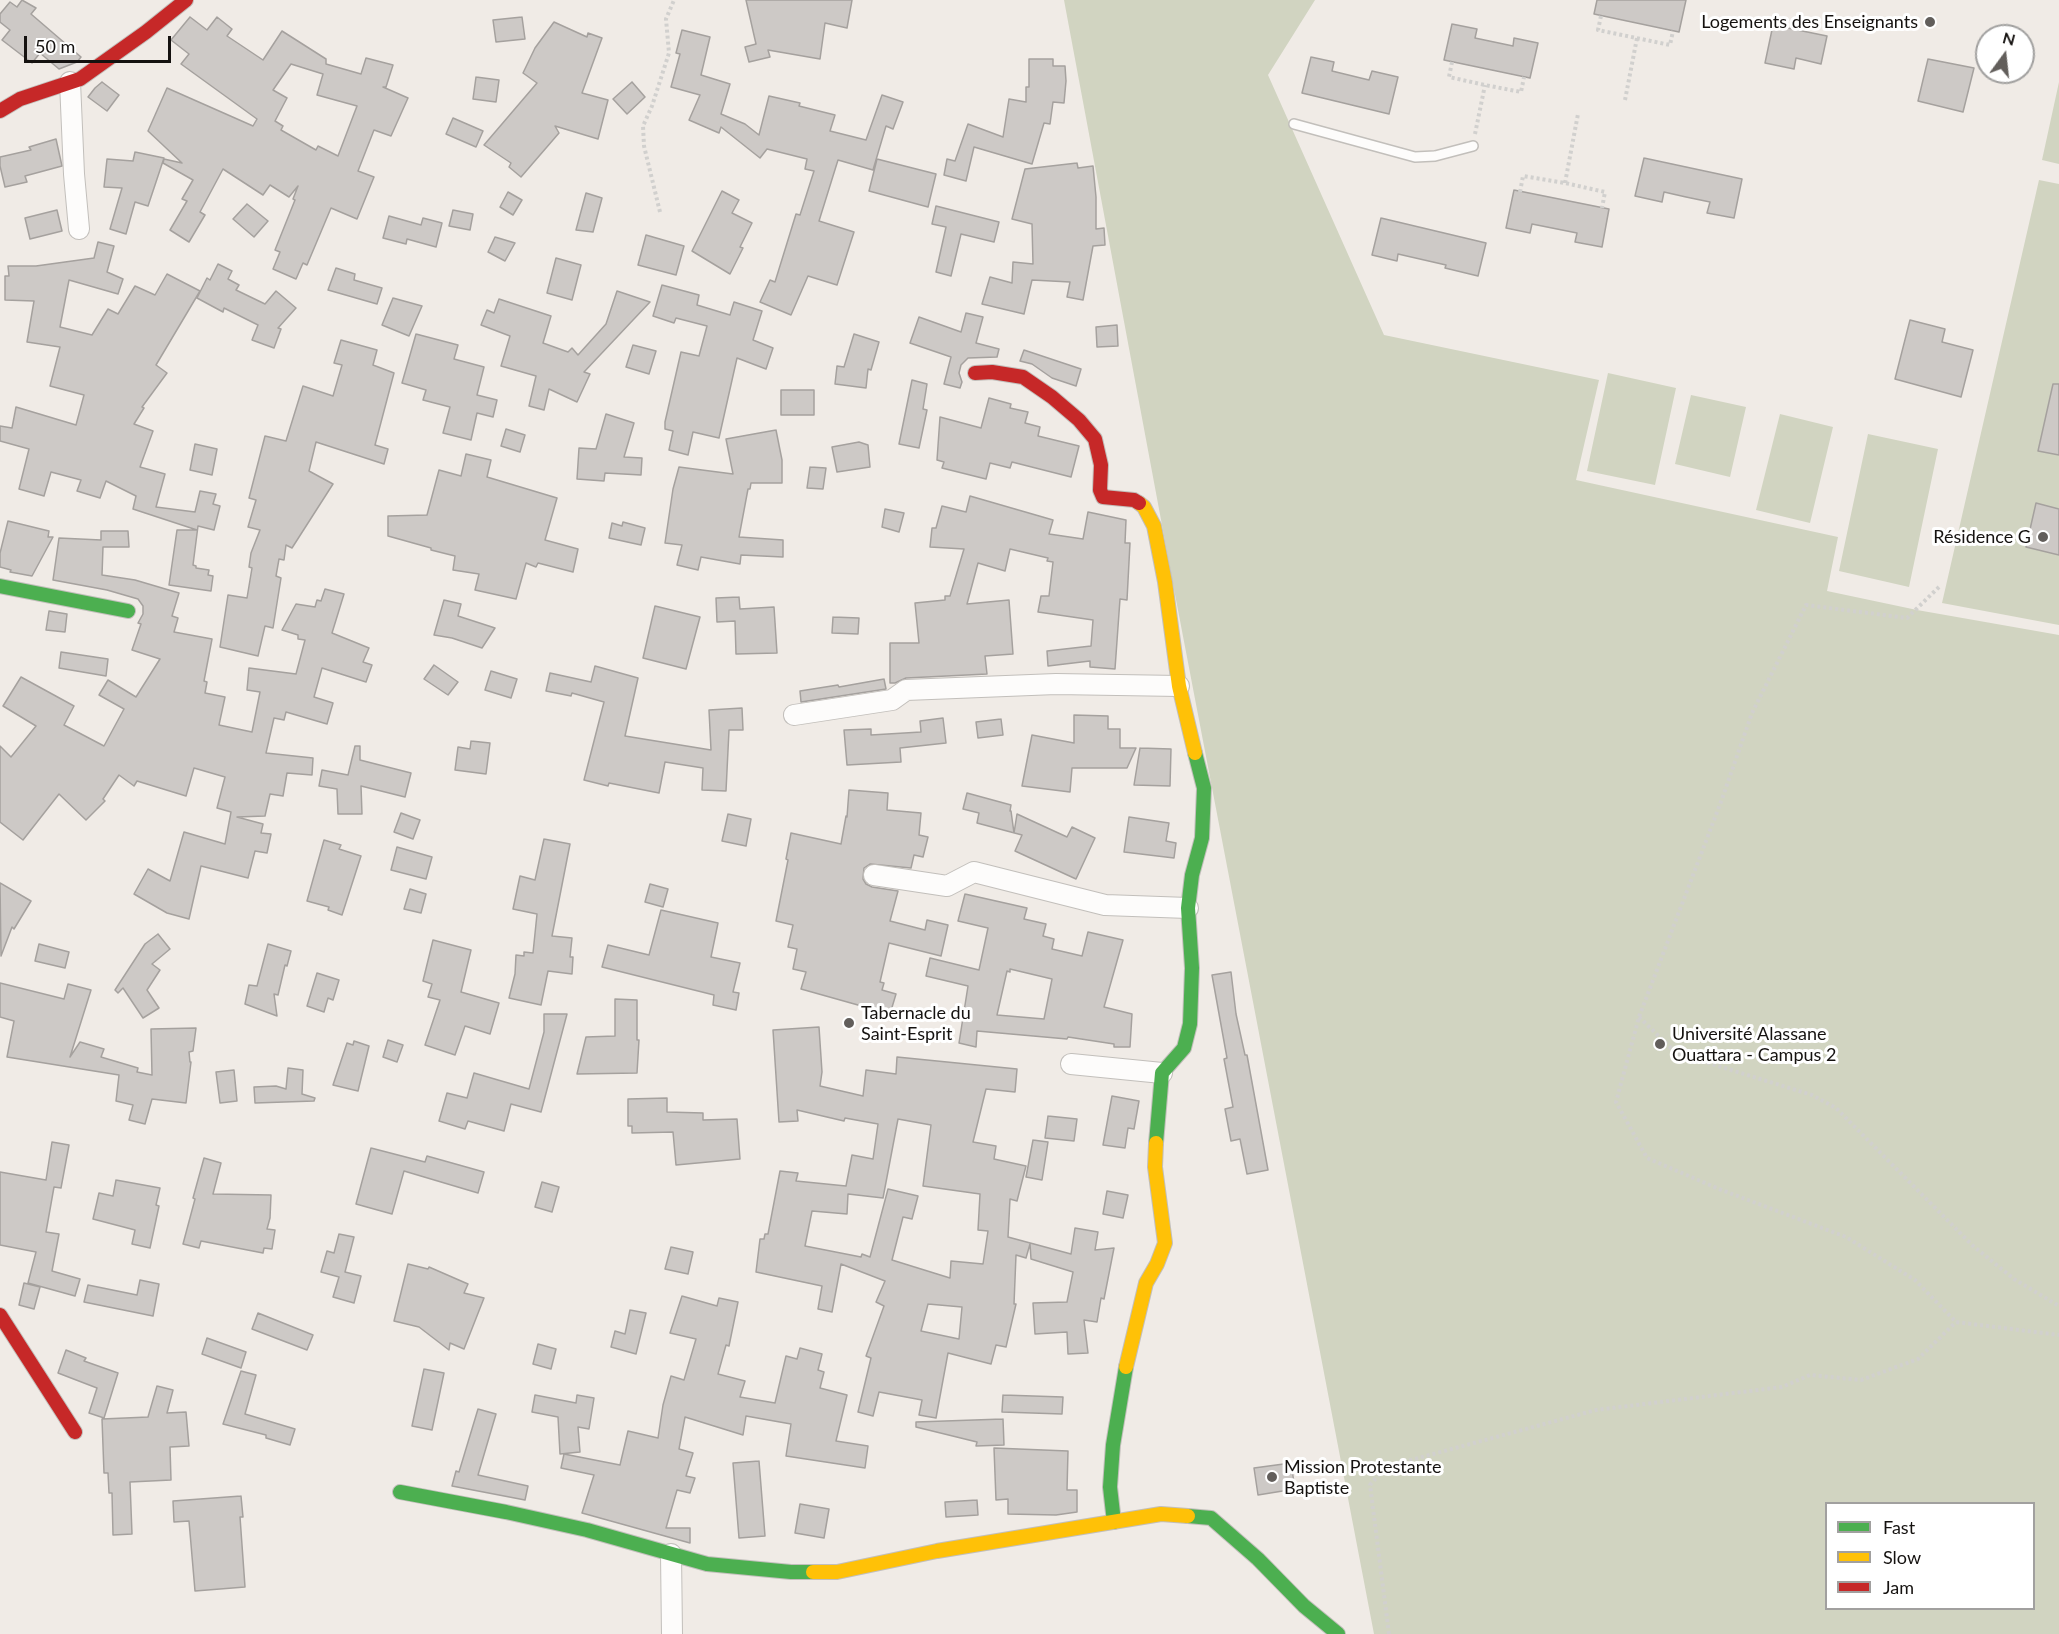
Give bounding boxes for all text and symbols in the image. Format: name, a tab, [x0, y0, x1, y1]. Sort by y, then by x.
place label: Logements des Enseignants	[1701, 11, 1918, 33]
marker: Logements des Enseignants	[1923, 15, 1937, 29]
scale bar	[27, 24, 174, 62]
north arrow	[1975, 24, 2035, 84]
text: N	[2001, 27, 2018, 49]
text: 50 m	[35, 35, 75, 57]
place label: Résidence G	[1933, 526, 2031, 548]
marker: Résidence G	[2036, 530, 2050, 544]
place label: Tabernacle du Saint-Esprit	[861, 1002, 971, 1044]
marker: Tabernacle du Saint-Esprit	[842, 1016, 856, 1030]
place label: Université Alassane Ouattara - Campus 2	[1672, 1023, 1836, 1066]
marker: Université Alassane Ouattara - Campus 2	[1653, 1037, 1667, 1051]
place label: Mission Protestante Baptiste	[1284, 1456, 1441, 1498]
marker: Mission Protestante Baptiste	[1265, 1470, 1279, 1484]
legend	[1825, 1502, 2035, 1610]
text: Fast	[1883, 1516, 1915, 1538]
text: Slow	[1883, 1546, 1921, 1568]
text: Jam	[1883, 1576, 1914, 1598]

